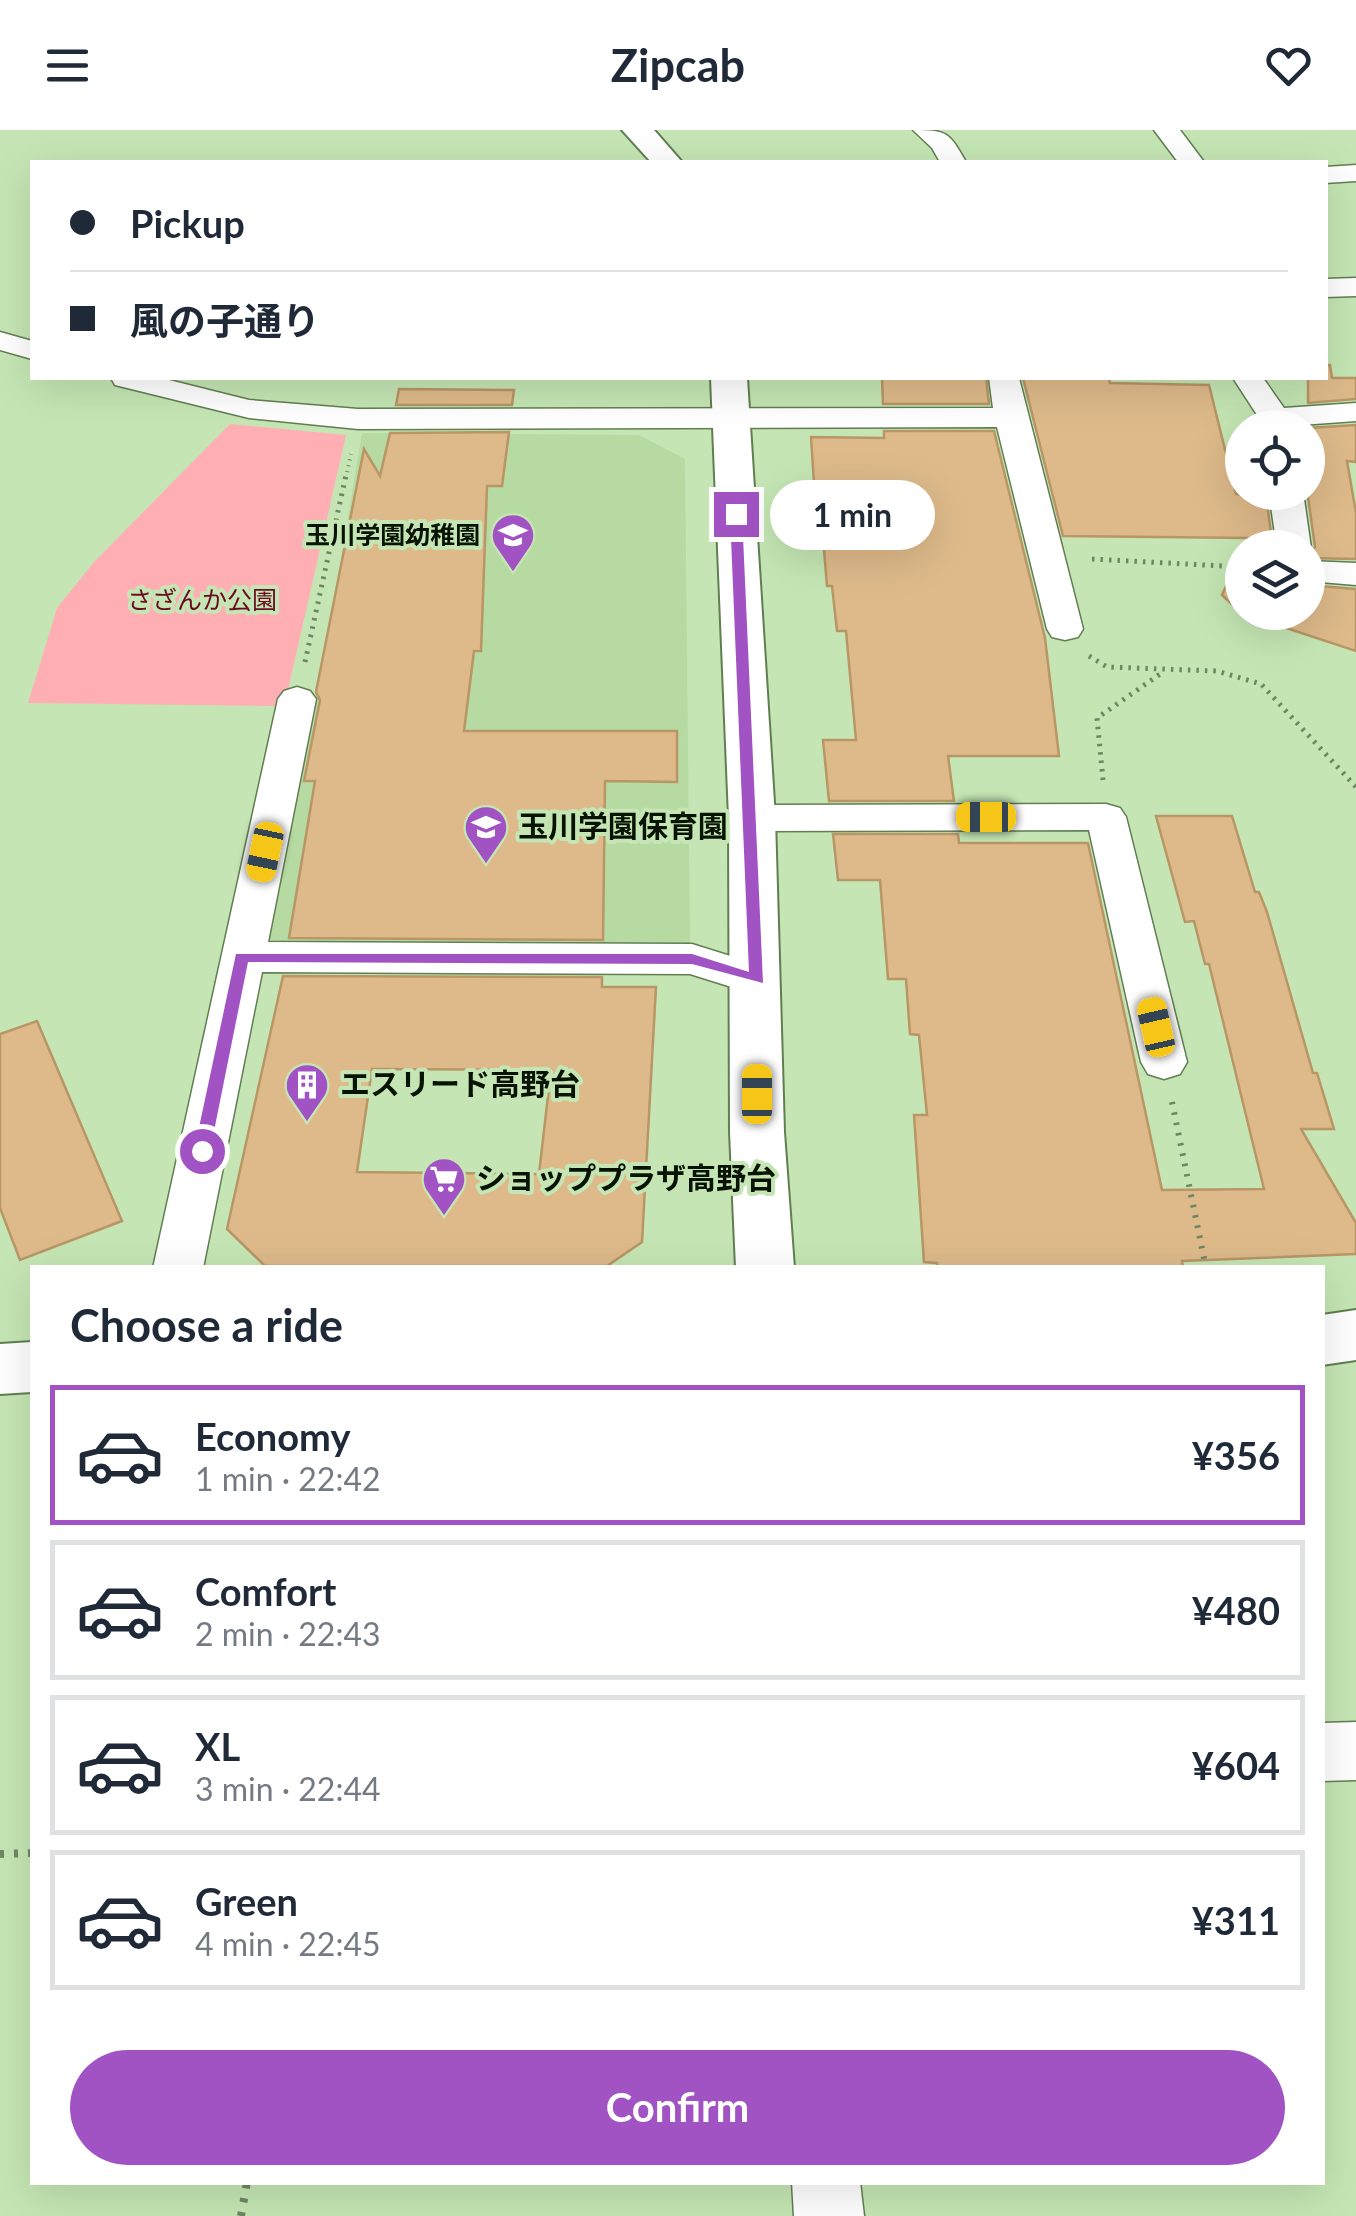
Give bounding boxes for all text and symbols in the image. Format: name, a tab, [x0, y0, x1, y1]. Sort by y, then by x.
icon: menu	[40, 38, 95, 93]
text: Zipcab	[611, 38, 745, 92]
icon: heart	[1261, 38, 1316, 93]
text: Pickup	[130, 200, 245, 246]
text: 風の子通り	[130, 297, 320, 343]
map controls	[1225, 410, 1325, 630]
button: locate	[1225, 410, 1325, 510]
callout: 1 min	[771, 479, 936, 549]
route end	[714, 492, 759, 537]
text: 1 min	[813, 495, 892, 534]
school or university icon: 玉川学園幼稚園	[490, 512, 536, 573]
place label: 玉川学園幼稚園	[305, 519, 480, 549]
button: layers	[1225, 530, 1325, 630]
park label: さざんか公園	[127, 584, 277, 614]
car	[956, 802, 1016, 832]
school or university icon: 玉川学園保育園	[463, 804, 509, 865]
place label: 玉川学園保育園	[518, 807, 728, 843]
car	[244, 820, 286, 884]
car	[1135, 994, 1177, 1060]
building icon: エスリード高野台	[284, 1062, 330, 1123]
car	[742, 1064, 772, 1124]
place label: エスリード高野台	[340, 1065, 580, 1101]
route start	[180, 1129, 225, 1174]
supermarket icon: ショッププラザ高野台	[421, 1156, 467, 1217]
place label: ショッププラザ高野台	[476, 1159, 776, 1195]
text: Choose a ride	[70, 1298, 343, 1352]
icon: car	[75, 1410, 165, 1500]
text: Economy	[195, 1413, 350, 1459]
text: ¥356	[1192, 1432, 1280, 1478]
text: 1 min · 22:42	[195, 1459, 381, 1498]
icon: car	[75, 1565, 165, 1655]
text: Comfort	[195, 1568, 336, 1614]
text: ¥480	[1192, 1587, 1280, 1633]
text: 2 min · 22:43	[195, 1614, 381, 1653]
icon: car	[75, 1720, 165, 1810]
text: XL	[195, 1723, 240, 1769]
text: ¥604	[1192, 1742, 1280, 1788]
text: 3 min · 22:44	[195, 1769, 381, 1808]
icon: car	[75, 1875, 165, 1965]
text: Green	[195, 1878, 298, 1924]
text: ¥311	[1192, 1897, 1280, 1943]
text: 4 min · 22:45	[195, 1924, 381, 1963]
button: Confirm	[70, 2050, 1285, 2165]

